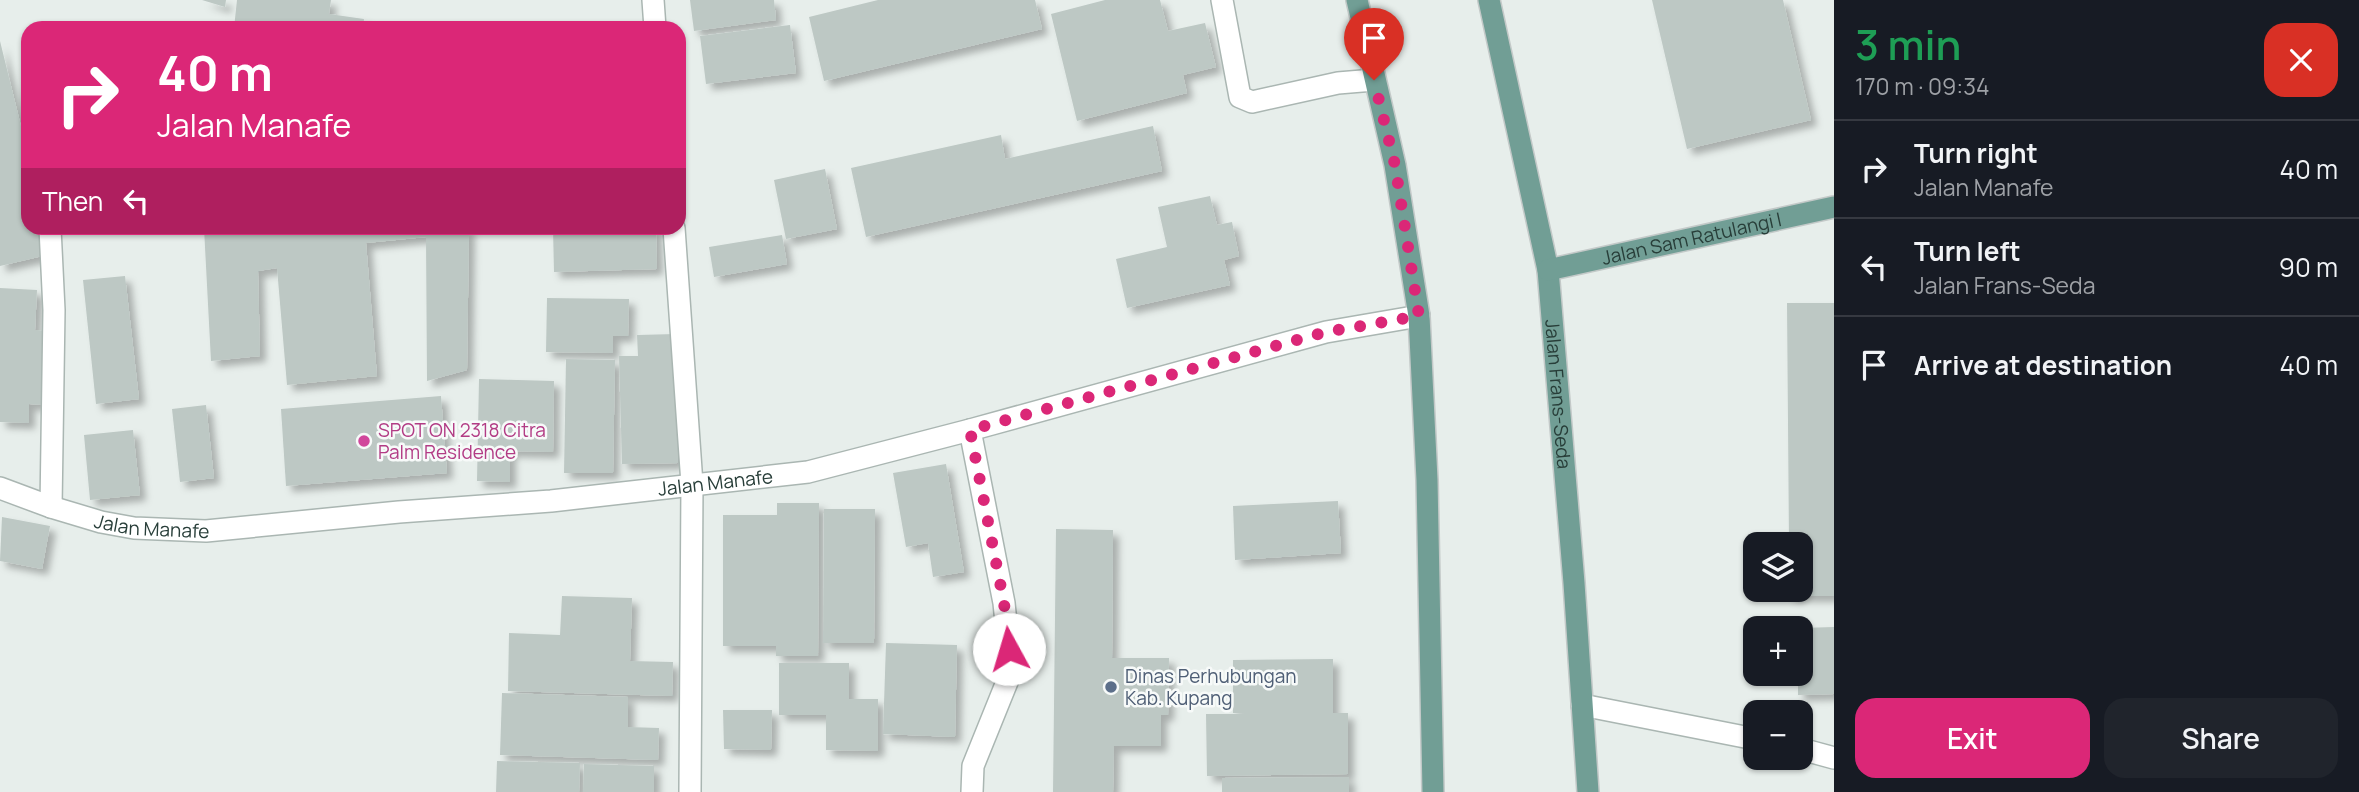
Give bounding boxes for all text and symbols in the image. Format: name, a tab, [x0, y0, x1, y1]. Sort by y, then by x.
pin	[1344, 8, 1404, 80]
text: 3 min	[1855, 15, 1961, 73]
icon: arrive	[1355, 19, 1393, 57]
button: close	[2264, 23, 2338, 97]
text: 40 m	[157, 39, 273, 106]
icon: right	[42, 49, 133, 140]
text: 170 m · 09:34	[1855, 70, 1990, 102]
text: Jalan Manafe	[157, 103, 351, 147]
text: Turn right	[1914, 135, 2038, 171]
icon: right	[1855, 150, 1893, 188]
text: 40 m	[2280, 151, 2338, 187]
text: Jalan Manafe	[1914, 171, 2054, 203]
icon: left	[117, 182, 155, 220]
text: Then	[42, 183, 103, 219]
street label: Jalan Sam Ratulangi I	[1599, 206, 1784, 271]
text: Turn left	[1914, 233, 2021, 269]
icon: left	[1855, 248, 1893, 286]
text: 90 m	[2279, 249, 2338, 285]
text: Jalan Frans-Seda	[1914, 269, 2095, 301]
street label: Jalan Frans-Seda	[1539, 318, 1577, 470]
icon: arrive	[1855, 346, 1893, 384]
text: Arrive at destination	[1914, 347, 2172, 383]
text: 40 m	[2280, 347, 2338, 383]
place label: SPOT ON 2318 Citra Palm Residence	[378, 417, 546, 465]
marker: SPOT ON 2318 Citra Palm Residence	[356, 433, 372, 449]
street label: Jalan Manafe	[657, 463, 774, 502]
street label: Jalan Manafe	[91, 508, 210, 544]
map controls	[1743, 532, 1813, 770]
button: layers	[1743, 532, 1813, 602]
position arrow	[972, 612, 1046, 686]
button: +	[1743, 616, 1813, 686]
place label: Dinas Perhubungan Kab. Kupang	[1125, 663, 1297, 711]
marker: Dinas Perhubungan Kab. Kupang	[1103, 679, 1119, 695]
button: Exit	[1855, 698, 2090, 778]
button: Share	[2104, 698, 2338, 778]
button: −	[1743, 700, 1813, 770]

